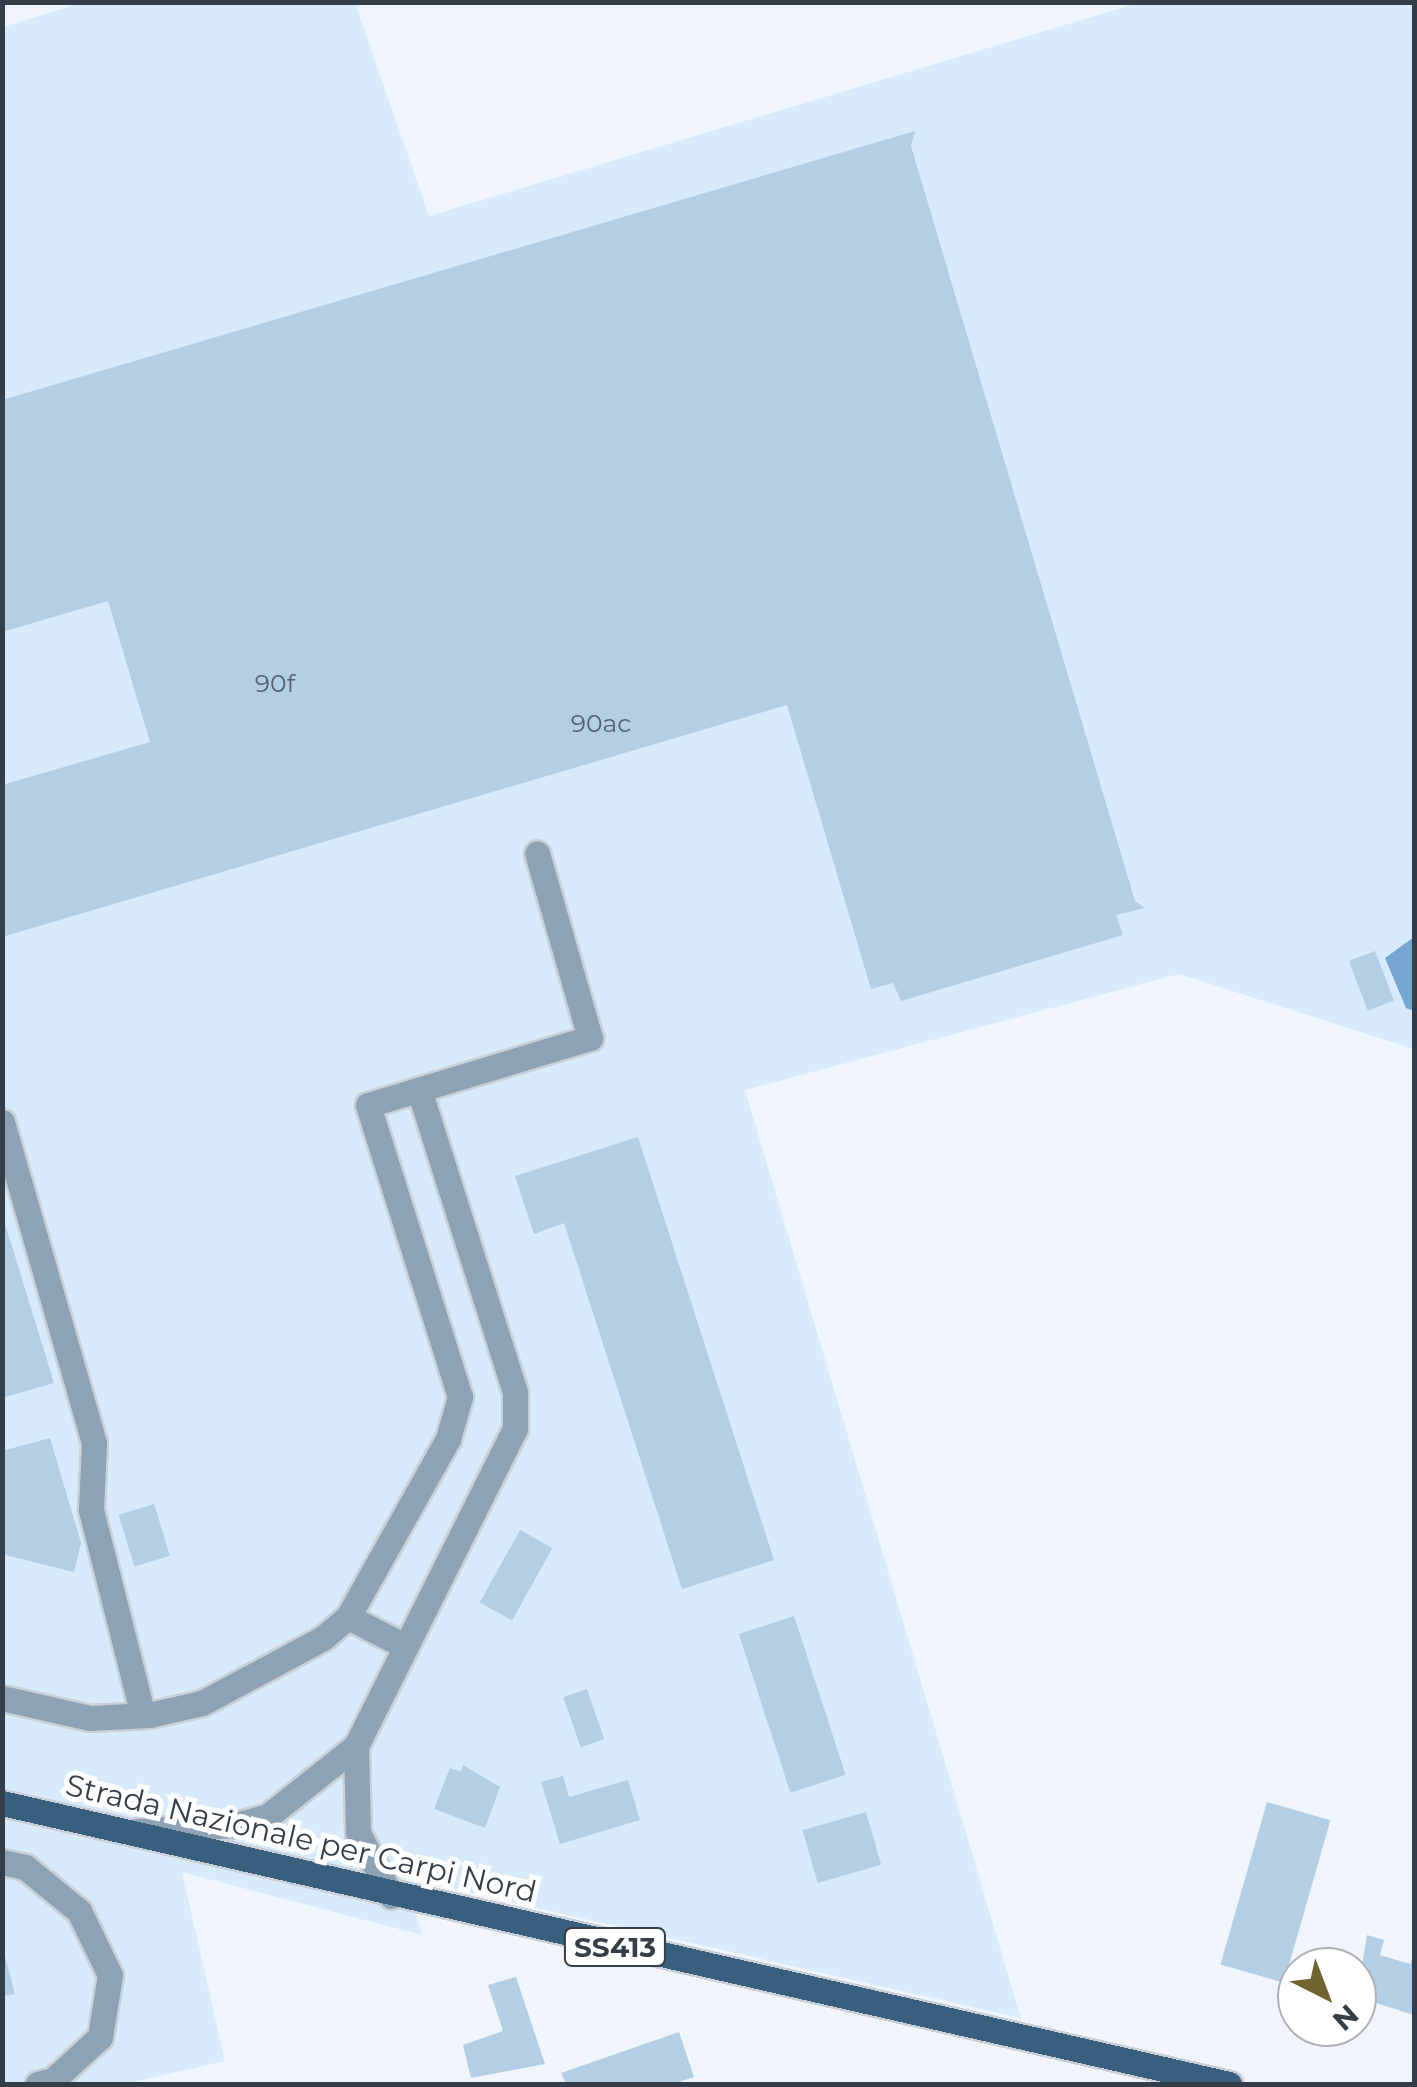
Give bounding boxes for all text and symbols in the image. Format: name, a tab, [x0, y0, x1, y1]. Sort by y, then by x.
house number: 90f	[255, 668, 295, 698]
house number: 90ac	[571, 708, 631, 738]
street label: Strada Nazionale per Carpi Nord	[62, 1767, 540, 1911]
road number: SS413	[562, 1924, 668, 1970]
north arrow	[1277, 1947, 1377, 2047]
text: N	[1326, 1998, 1366, 2038]

